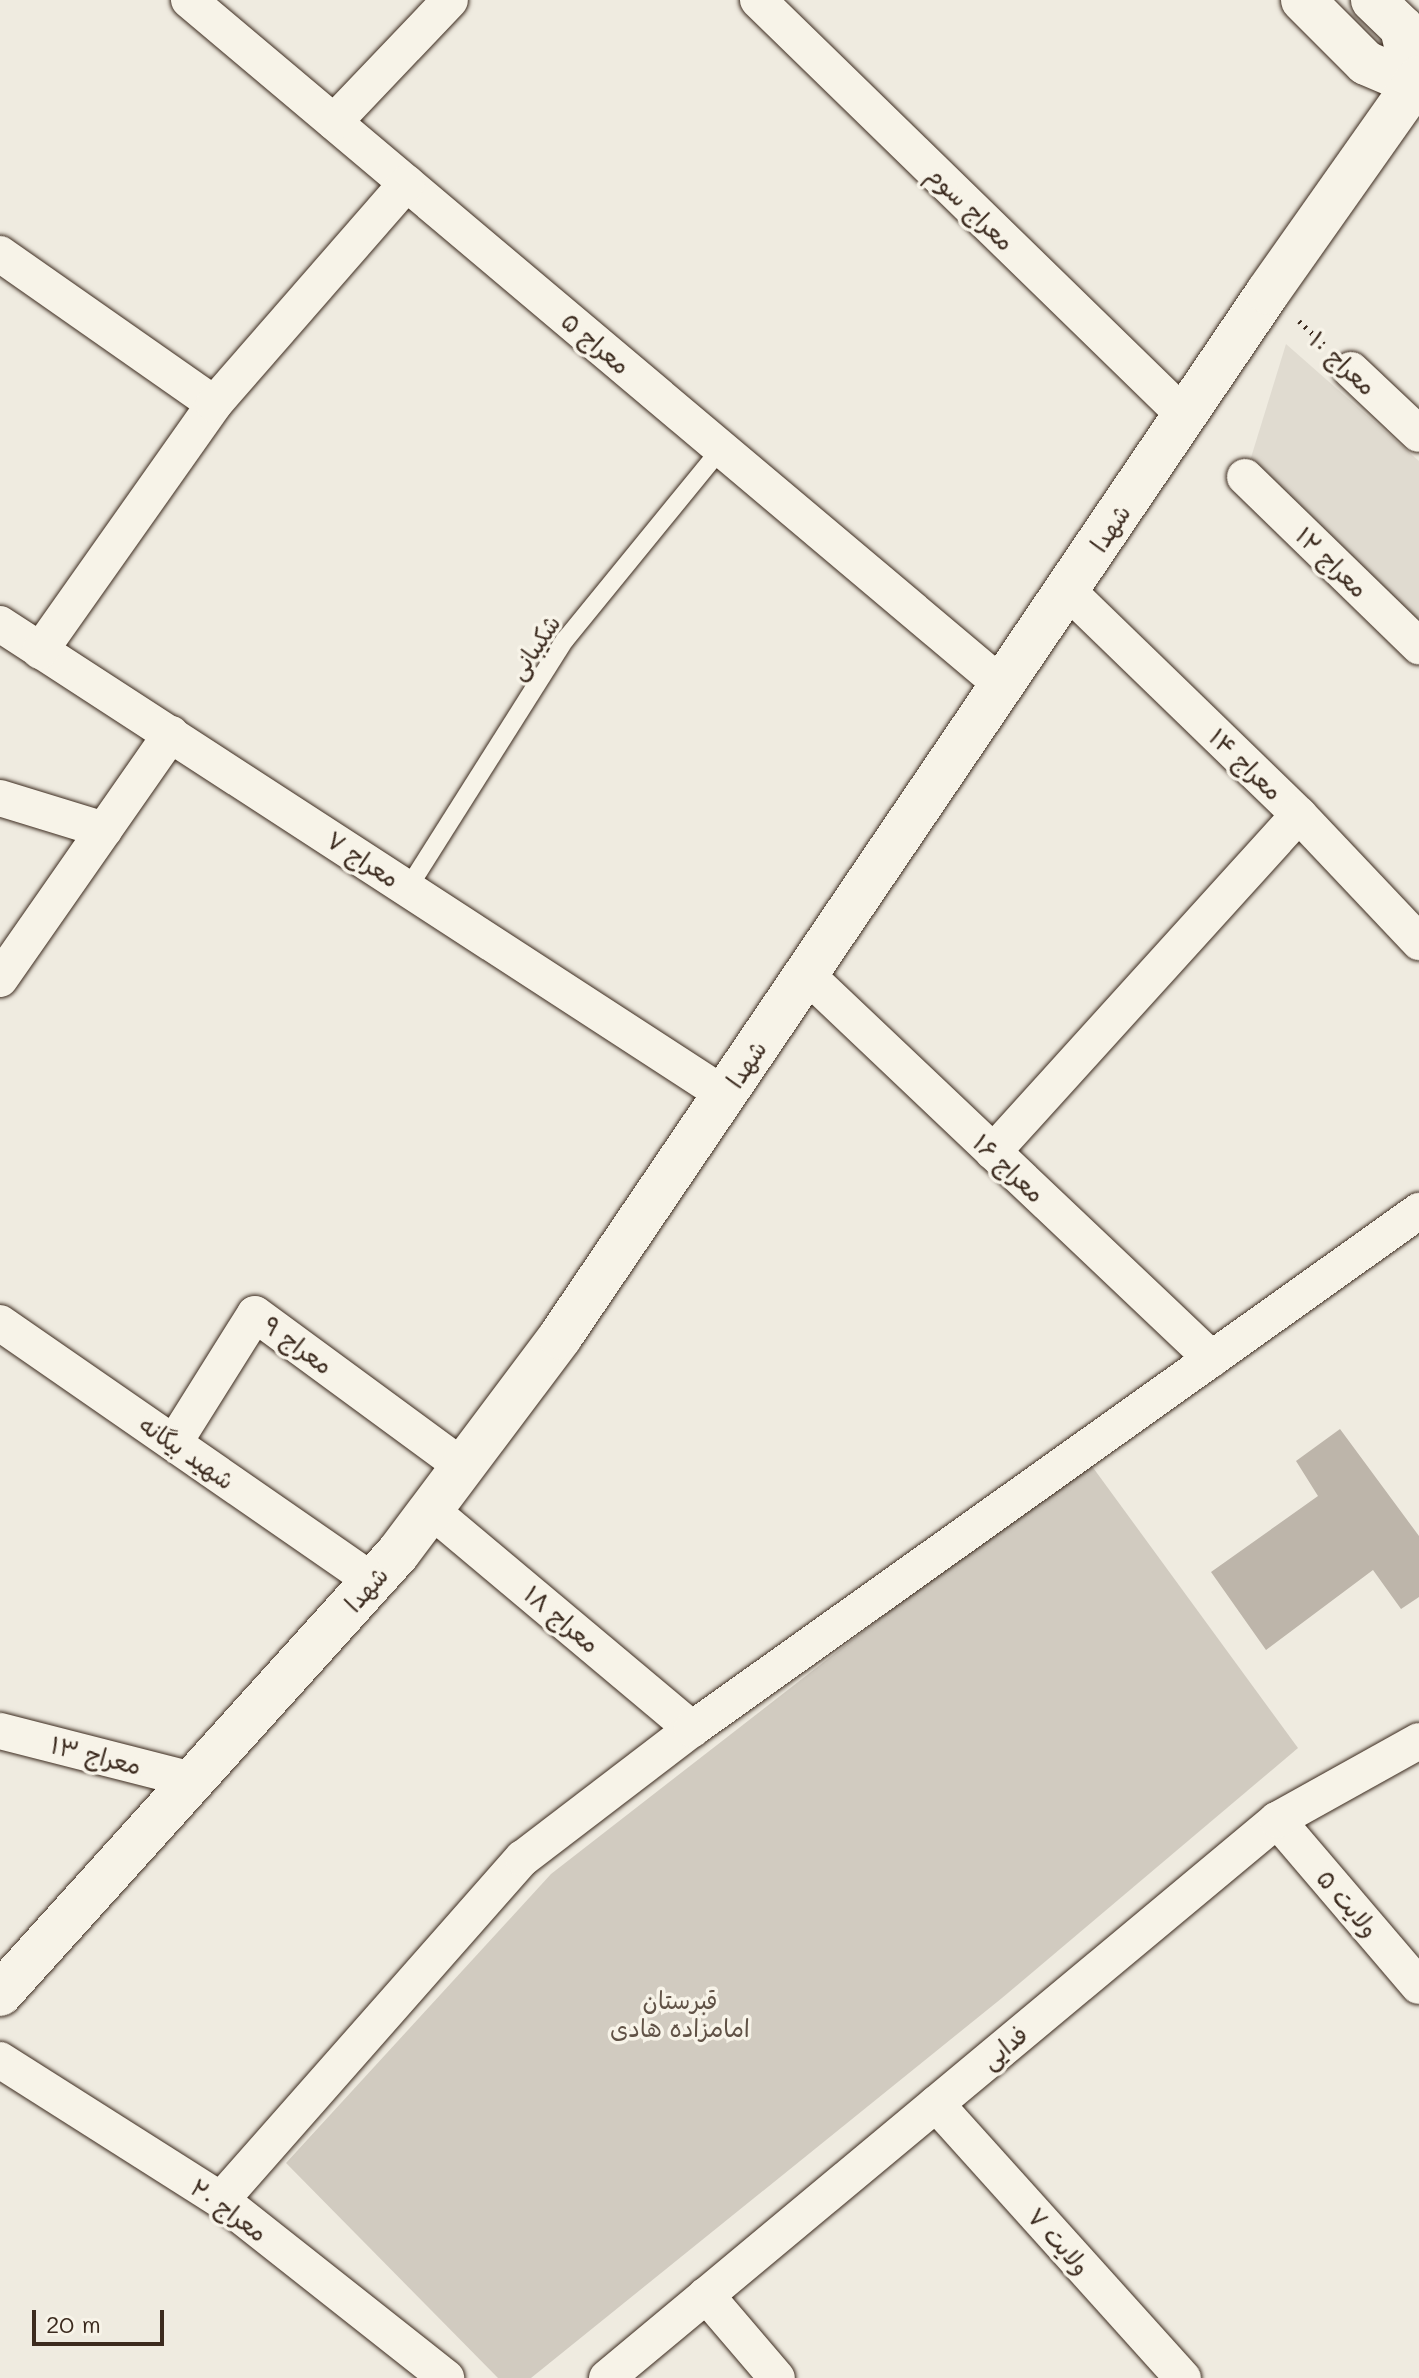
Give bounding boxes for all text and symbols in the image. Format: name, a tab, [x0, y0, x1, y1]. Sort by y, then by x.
street label: معراج سوم	[922, 160, 1020, 256]
street label: معراج ۵	[556, 306, 636, 380]
street label: معراج ۱۰	[1304, 325, 1382, 401]
street label: شهدا	[1084, 499, 1136, 557]
street label: معراج ۱۲	[1290, 521, 1374, 603]
street label: شکیبانی	[502, 609, 566, 685]
street label: معراج ۱۴	[1203, 722, 1289, 806]
street label: معراج ۷	[321, 825, 405, 893]
street label: شهدا	[720, 1035, 772, 1093]
street label: معراج ۱۶	[967, 1128, 1051, 1208]
street label: معراج ۹	[258, 1310, 338, 1380]
street label: شهید بیگانه	[134, 1409, 240, 1495]
street label: شهدا	[338, 1561, 394, 1617]
street label: معراج ۱۸	[518, 1579, 606, 1659]
street label: معراج ۱۳	[48, 1730, 144, 1780]
street label: ولایت ۵	[1311, 1864, 1385, 1942]
park label: قبرستان امامزاده هادی	[610, 1986, 750, 2042]
street label: فدایی	[975, 2019, 1033, 2075]
street label: معراج ۲۰	[185, 2172, 273, 2248]
street label: ولایت ۷	[1022, 2202, 1096, 2280]
scale bar	[36, 2294, 168, 2344]
text: 20 m	[46, 2308, 101, 2339]

